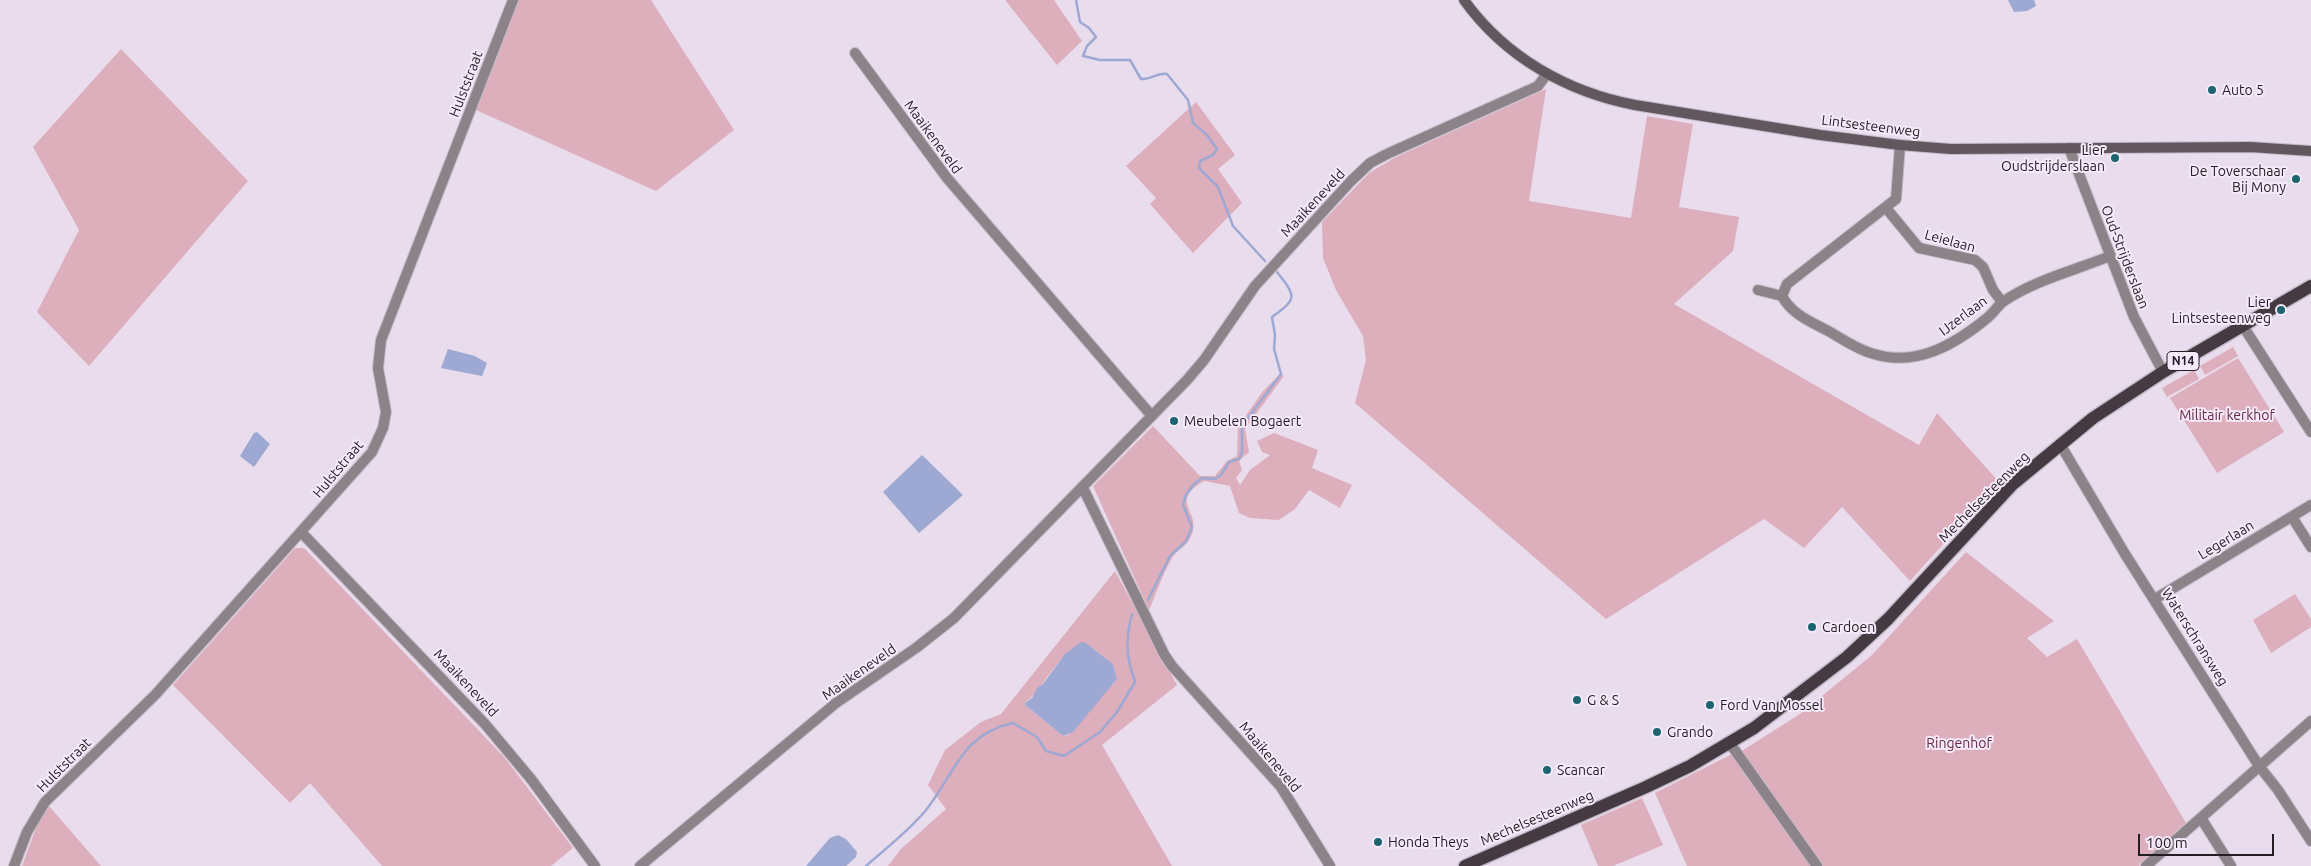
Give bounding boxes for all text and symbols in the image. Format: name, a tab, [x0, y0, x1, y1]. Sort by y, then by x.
street label: Hulststraat	[446, 48, 486, 120]
place label: Auto 5	[2222, 82, 2264, 98]
marker: Auto 5	[2206, 84, 2218, 96]
street label: Maaikeneveld	[901, 97, 965, 177]
street label: Lintsesteenweg	[1821, 112, 1921, 140]
place label: Lier Oudstrijderslaan	[2001, 142, 2105, 174]
marker: Lier Oudstrijderslaan	[2109, 152, 2121, 164]
place label: De Toverschaar Bij Mony	[2190, 163, 2286, 196]
street label: Maaikeneveld	[1277, 166, 1349, 240]
marker: De Toverschaar Bij Mony	[2290, 173, 2302, 185]
street label: Oud-Strijderslaan	[2098, 203, 2152, 311]
street label: Leielaan	[1923, 226, 1977, 256]
street label: IJzerlaan	[1936, 292, 1990, 340]
place label: Lier Lintsesteenweg	[2172, 294, 2271, 326]
marker: Lier Lintsesteenweg	[2275, 304, 2287, 316]
road number: N14	[2167, 352, 2199, 371]
park label: Militair kerkhof	[2179, 407, 2275, 423]
place label: Meubelen Bogaert	[1184, 413, 1301, 429]
marker: Meubelen Bogaert	[1168, 415, 1180, 427]
street label: Hulststraat	[309, 437, 367, 501]
street label: Mechelsesteenweg	[1935, 448, 2033, 546]
street label: Legerlaan	[2195, 517, 2257, 563]
street label: Waterschransweg	[2158, 585, 2232, 689]
place label: Cardoen	[1822, 619, 1875, 635]
marker: Cardoen	[1806, 621, 1818, 633]
street label: Maaikeneveld	[819, 640, 899, 704]
street label: Maaikeneveld	[430, 646, 502, 720]
place label: G & S	[1587, 692, 1619, 708]
marker: G & S	[1571, 694, 1583, 706]
place label: Ford Van Mossel	[1720, 697, 1823, 713]
marker: Ford Van Mossel	[1704, 699, 1716, 711]
street label: Maaikeneveld	[1236, 718, 1304, 796]
place label: Grando	[1667, 724, 1713, 740]
marker: Grando	[1651, 726, 1663, 738]
street label: Hulststraat	[33, 734, 95, 796]
park label: Ringenhof	[1926, 735, 1992, 751]
place label: Scancar	[1557, 762, 1605, 778]
marker: Scancar	[1541, 764, 1553, 776]
street label: Mechelsesteenweg	[1478, 787, 1596, 849]
scale bar	[2141, 824, 2277, 856]
place label: Honda Theys	[1388, 834, 1469, 850]
text: 100 m	[2146, 834, 2188, 851]
marker: Honda Theys	[1372, 836, 1384, 848]

